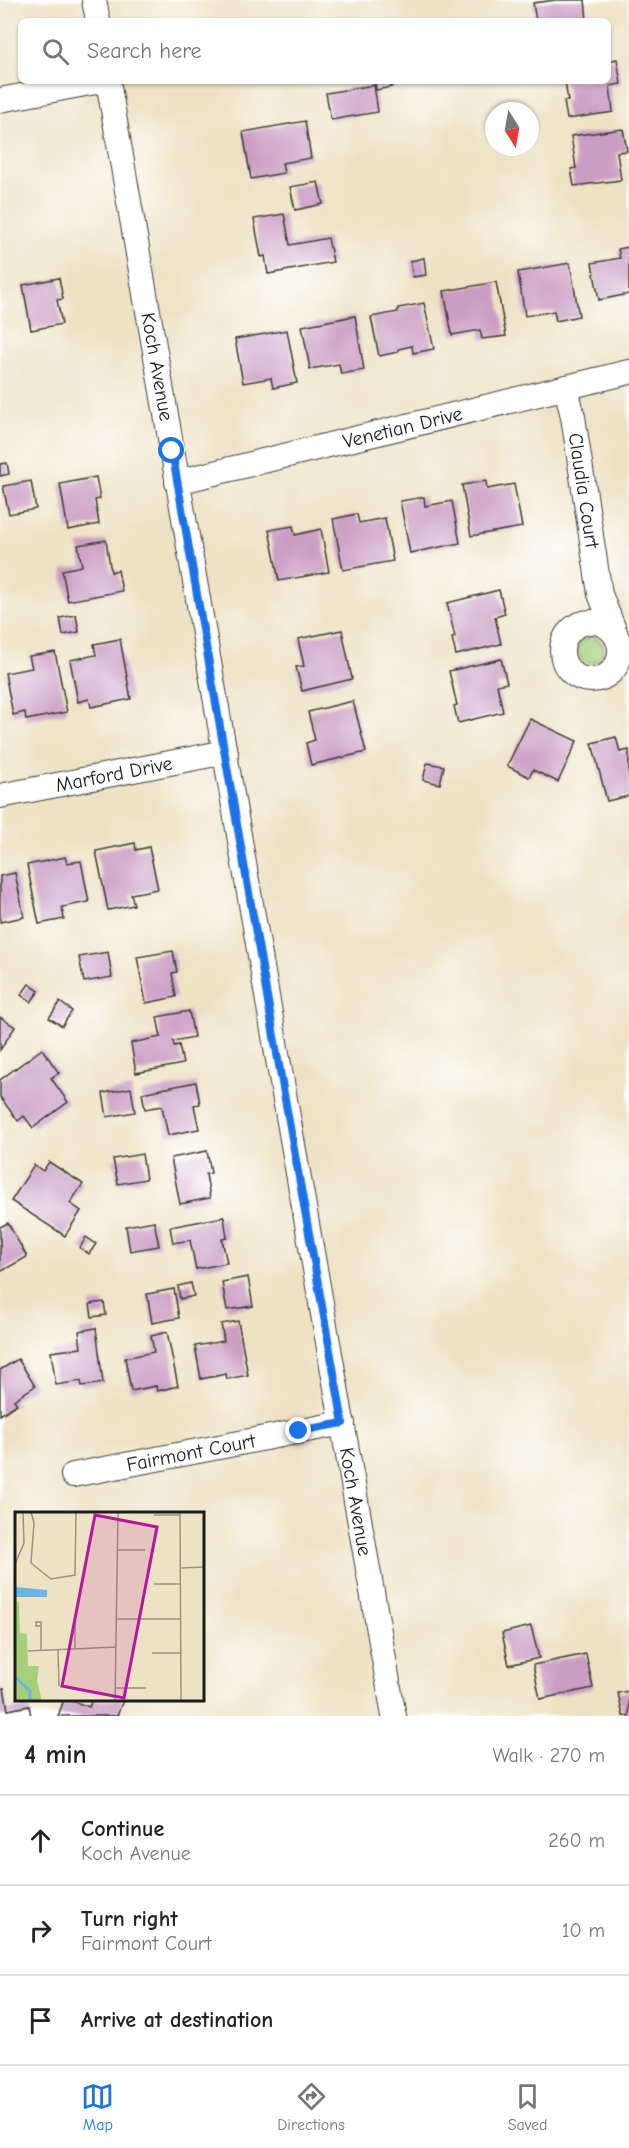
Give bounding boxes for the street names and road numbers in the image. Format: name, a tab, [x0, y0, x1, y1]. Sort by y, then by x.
street label: Koch Avenue	[137, 311, 178, 423]
street label: Venetian Drive	[340, 402, 464, 453]
street label: Claudia Court	[564, 431, 605, 551]
street label: Marford Drive	[53, 751, 174, 796]
street label: Fairmont Court	[125, 1428, 258, 1476]
street label: Koch Avenue	[335, 1445, 377, 1558]

